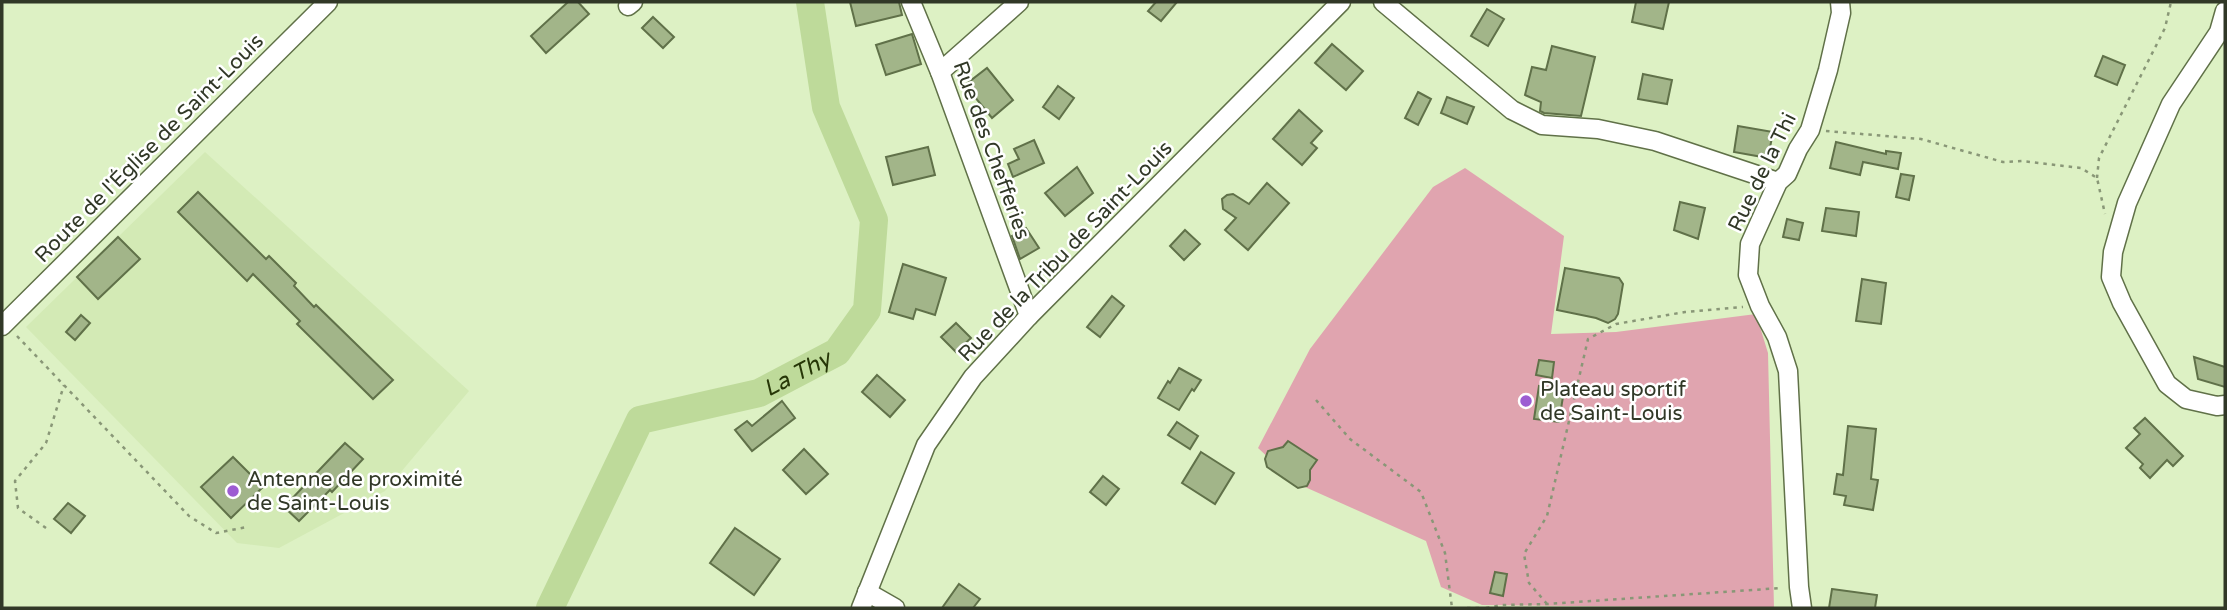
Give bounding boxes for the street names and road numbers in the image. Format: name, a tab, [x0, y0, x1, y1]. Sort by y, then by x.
street label: Route de l'Église de Saint-Louis	[30, 29, 269, 268]
street label: Rue des Chefferies	[948, 58, 1035, 243]
street label: Rue de la Thi	[1723, 109, 1802, 236]
street label: Rue de la Tribu de Saint-Louis	[953, 136, 1178, 367]

